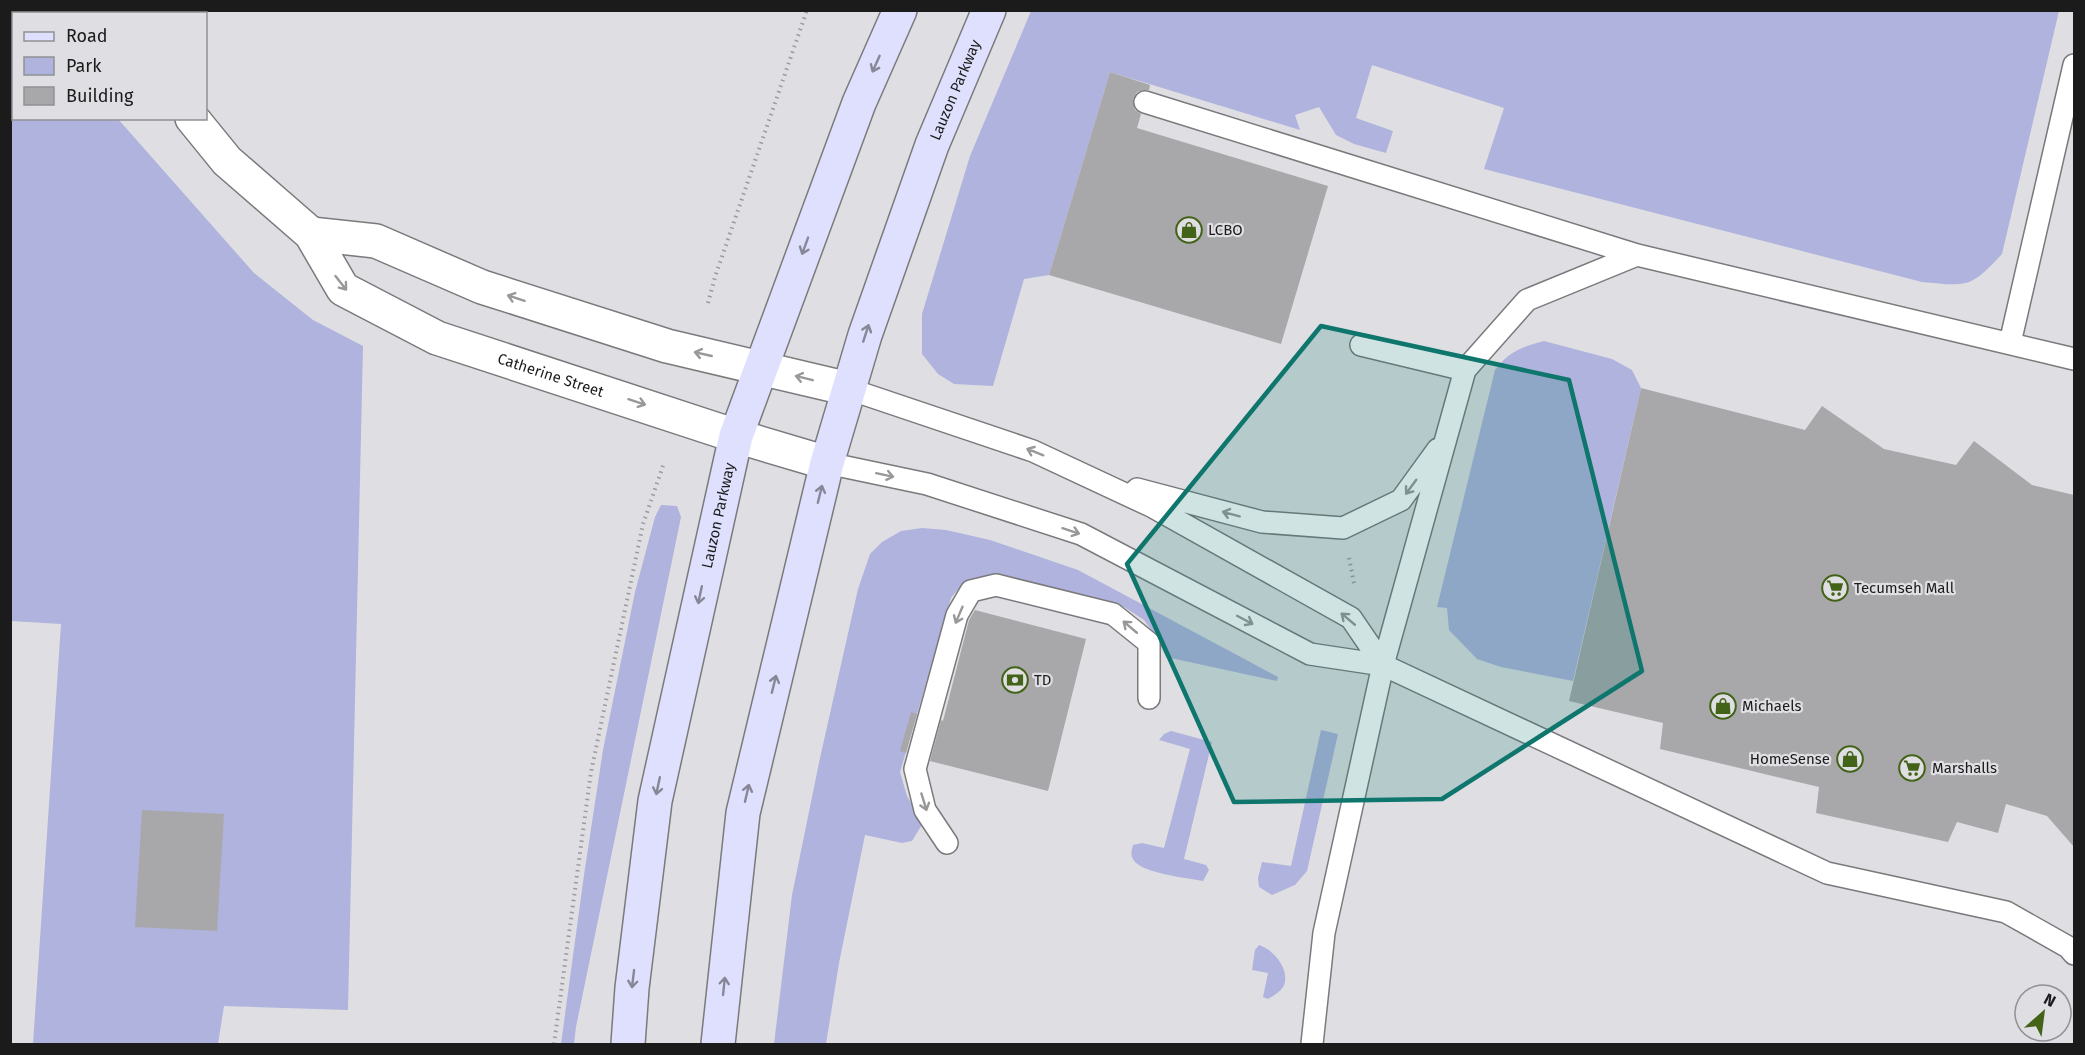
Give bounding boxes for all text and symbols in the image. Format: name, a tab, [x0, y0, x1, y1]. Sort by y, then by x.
legend	[12, 12, 207, 120]
text: Road	[66, 25, 108, 47]
street label: Lauzon Parkway	[926, 36, 985, 143]
one-way arrow	[870, 54, 881, 73]
text: Park	[66, 55, 102, 77]
text: Building	[66, 85, 134, 107]
shop icon: LCBO	[1174, 215, 1204, 245]
place label: LCBO	[1208, 221, 1243, 239]
one-way arrow	[799, 236, 810, 255]
one-way arrow	[335, 275, 348, 291]
one-way arrow	[507, 292, 526, 303]
one-way arrow	[861, 324, 872, 343]
one-way arrow	[694, 348, 713, 360]
street label: Catherine Street	[495, 349, 607, 401]
one-way arrow	[795, 372, 814, 384]
one-way arrow	[627, 397, 646, 408]
one-way arrow	[1026, 446, 1045, 457]
street label: Lauzon Parkway	[698, 460, 739, 570]
one-way arrow	[874, 470, 894, 481]
one-way arrow	[1405, 478, 1417, 494]
one-way arrow	[814, 485, 826, 504]
one-way arrow	[1221, 507, 1240, 519]
one-way arrow	[1061, 526, 1080, 537]
supermarket icon: Tecumseh Mall	[1820, 573, 1850, 603]
place label: Tecumseh Mall	[1854, 579, 1955, 597]
one-way arrow	[694, 585, 705, 605]
one-way arrow	[952, 606, 963, 624]
one-way arrow	[1341, 612, 1356, 626]
one-way arrow	[1235, 615, 1253, 626]
one-way arrow	[1122, 621, 1138, 634]
bank icon: TD	[1000, 665, 1030, 695]
place label: TD	[1034, 671, 1051, 689]
one-way arrow	[768, 675, 780, 694]
shop icon: Michaels	[1708, 691, 1738, 721]
place label: Michaels	[1742, 697, 1802, 715]
shop icon: HomeSense	[1835, 744, 1865, 774]
place label: HomeSense	[1750, 750, 1830, 768]
supermarket icon: Marshalls	[1897, 753, 1927, 783]
place label: Marshalls	[1932, 759, 1997, 777]
one-way arrow	[652, 775, 663, 795]
one-way arrow	[742, 784, 754, 803]
one-way arrow	[919, 792, 930, 811]
one-way arrow	[628, 969, 639, 988]
one-way arrow	[719, 977, 730, 997]
north arrow	[2013, 983, 2073, 1043]
text: N	[2041, 989, 2059, 1011]

